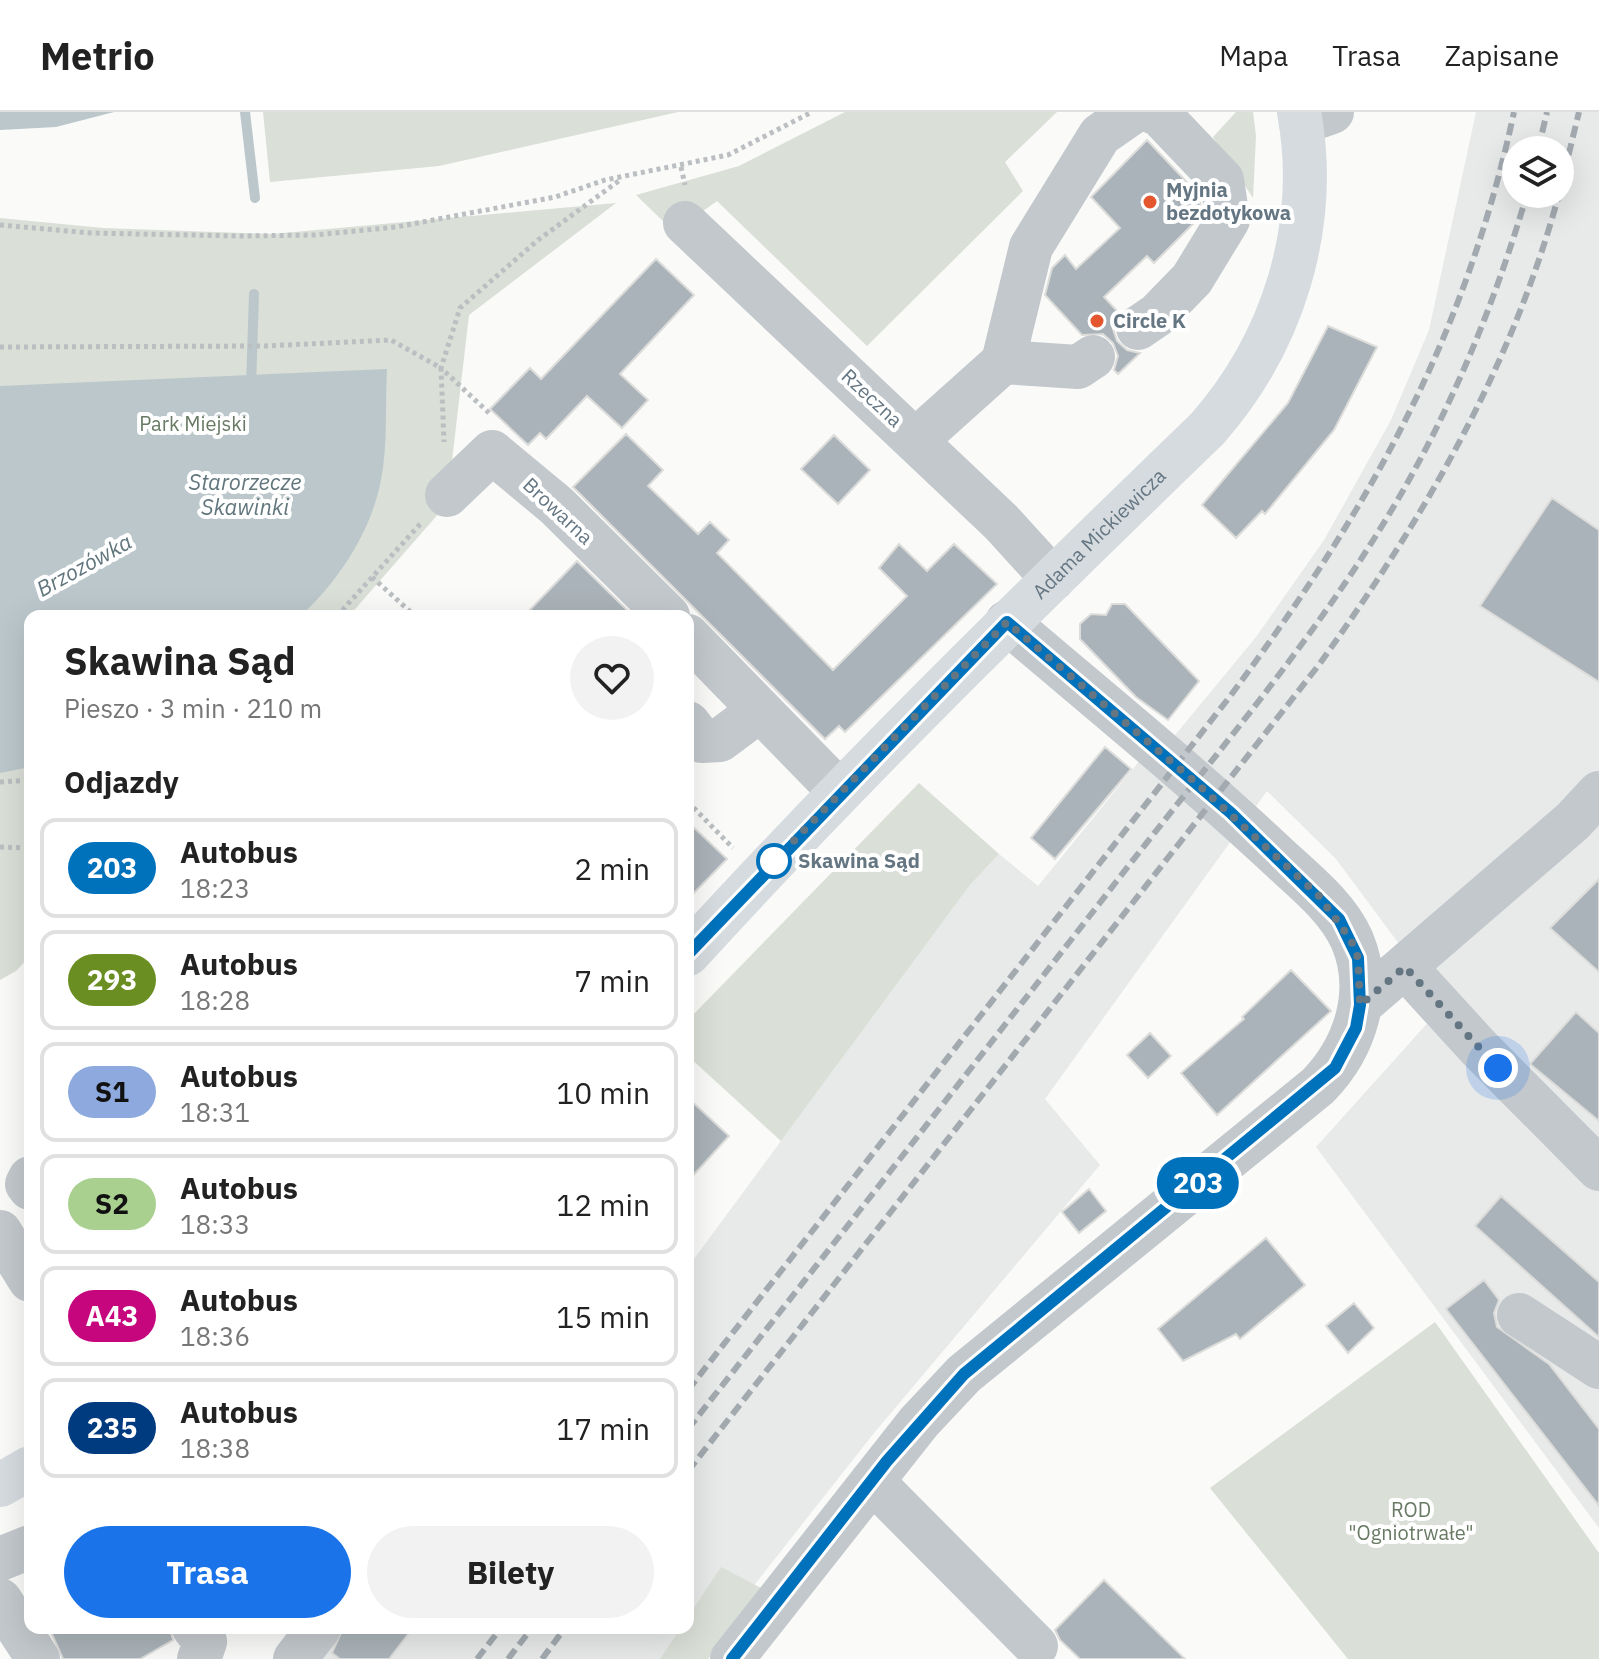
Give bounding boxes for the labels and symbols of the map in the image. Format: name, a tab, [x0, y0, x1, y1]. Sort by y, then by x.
place label: Myjnia bezdotykowa	[1166, 176, 1291, 226]
marker: Myjnia bezdotykowa	[1141, 193, 1159, 211]
place label: Circle K	[1113, 307, 1186, 334]
marker: Circle K	[1088, 312, 1106, 330]
street label: Rzeczna	[836, 362, 909, 433]
park label: Park Miejski	[139, 410, 247, 437]
street label: Adama Mickiewicza	[1026, 462, 1172, 605]
water label: Starorzecze Skawinki	[188, 467, 302, 521]
street label: Browarna	[517, 471, 599, 550]
water label: Brzozówka	[31, 526, 137, 603]
marker: Skawina Sąd	[757, 844, 791, 878]
place label: Skawina Sąd	[798, 847, 920, 874]
your location	[1478, 1048, 1518, 1088]
line badge: 203	[1152, 1157, 1244, 1209]
park label: ROD "Ogniotrwałe"	[1348, 1496, 1474, 1546]

